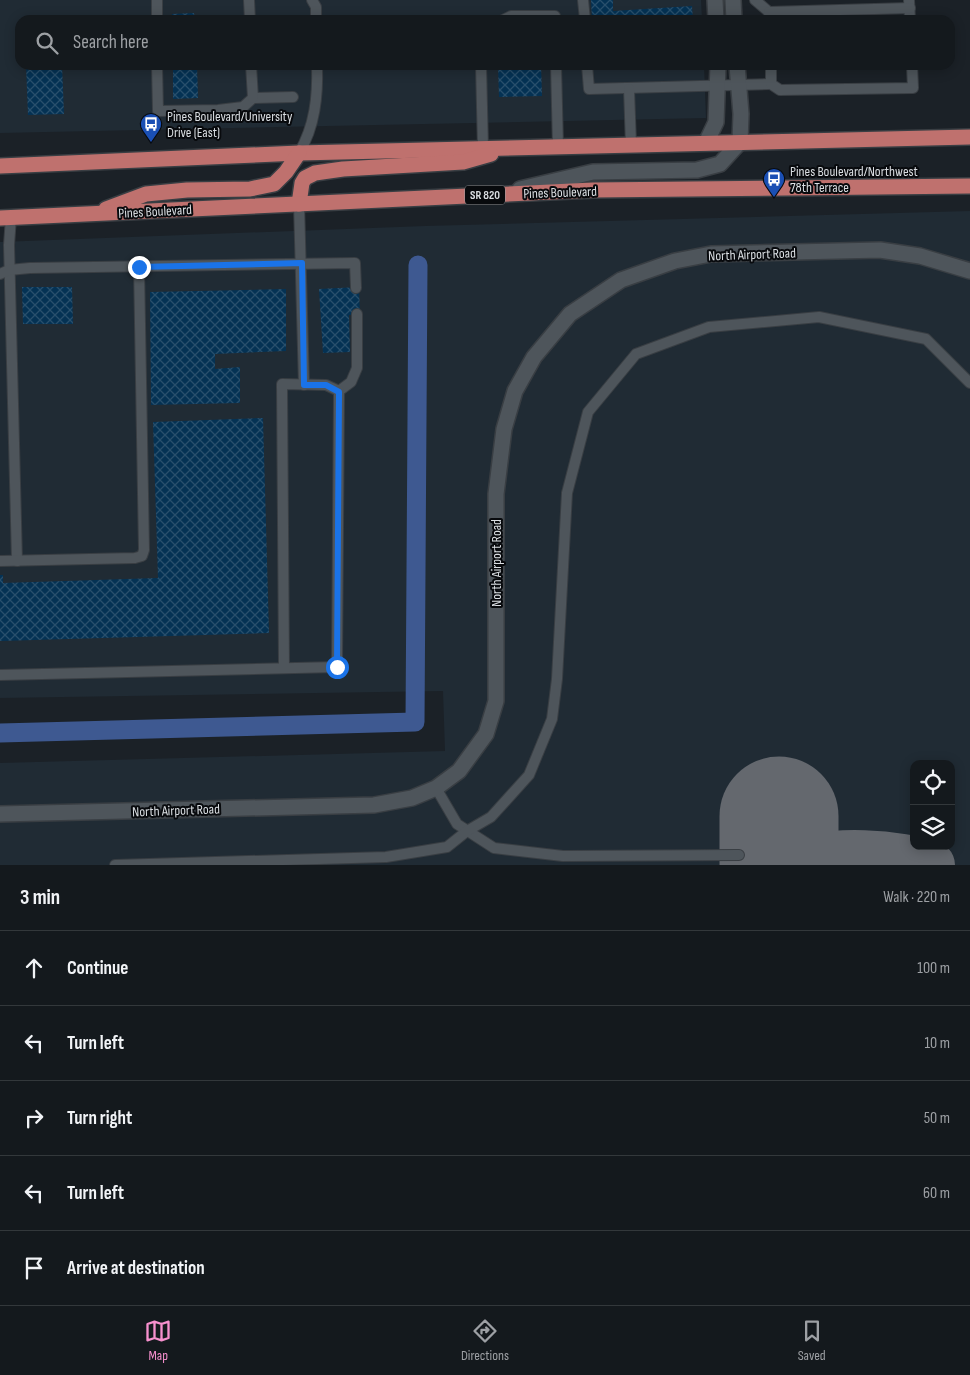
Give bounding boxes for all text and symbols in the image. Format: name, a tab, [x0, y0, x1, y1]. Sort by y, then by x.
search box	[15, 15, 955, 70]
icon: search	[33, 29, 61, 57]
text: Search here	[73, 31, 149, 54]
place label: Pines Boulevard/University Drive (East)	[167, 108, 293, 141]
bus stop icon: Pines Boulevard/University Drive (East)	[139, 112, 163, 143]
place label: Pines Boulevard/Northwest 78th Terrace	[790, 163, 918, 196]
bus stop icon: Pines Boulevard/Northwest 78th Terrace	[762, 167, 786, 198]
street label: Pines Boulevard	[523, 183, 597, 202]
road number: SR 820	[465, 186, 505, 204]
street label: Pines Boulevard	[118, 201, 192, 222]
street label: North Airport Road	[708, 244, 796, 265]
route end	[128, 256, 151, 279]
street label: North Airport Road	[488, 519, 505, 607]
route start	[326, 656, 349, 679]
map controls	[910, 760, 955, 850]
button: locate	[910, 760, 955, 805]
street label: North Airport Road	[132, 800, 220, 821]
button: layers	[910, 805, 955, 850]
text: 3 min	[20, 885, 60, 910]
text: Walk · 220 m	[883, 888, 950, 907]
icon: ahead	[20, 954, 48, 982]
text: Continue	[67, 957, 128, 980]
text: 100 m	[917, 959, 950, 978]
icon: left	[20, 1029, 48, 1057]
text: Turn left	[67, 1032, 124, 1055]
text: 10 m	[924, 1034, 950, 1053]
icon: right	[20, 1104, 48, 1132]
text: Turn right	[67, 1107, 132, 1130]
text: 50 m	[924, 1109, 950, 1128]
icon: left	[20, 1179, 48, 1207]
text: Turn left	[67, 1182, 124, 1205]
text: 60 m	[923, 1184, 950, 1203]
icon: arrive	[20, 1254, 48, 1282]
text: Arrive at destination	[67, 1257, 205, 1280]
tab: Map	[144, 1317, 172, 1364]
tab: Directions	[461, 1317, 509, 1364]
tab: Saved	[798, 1317, 826, 1364]

